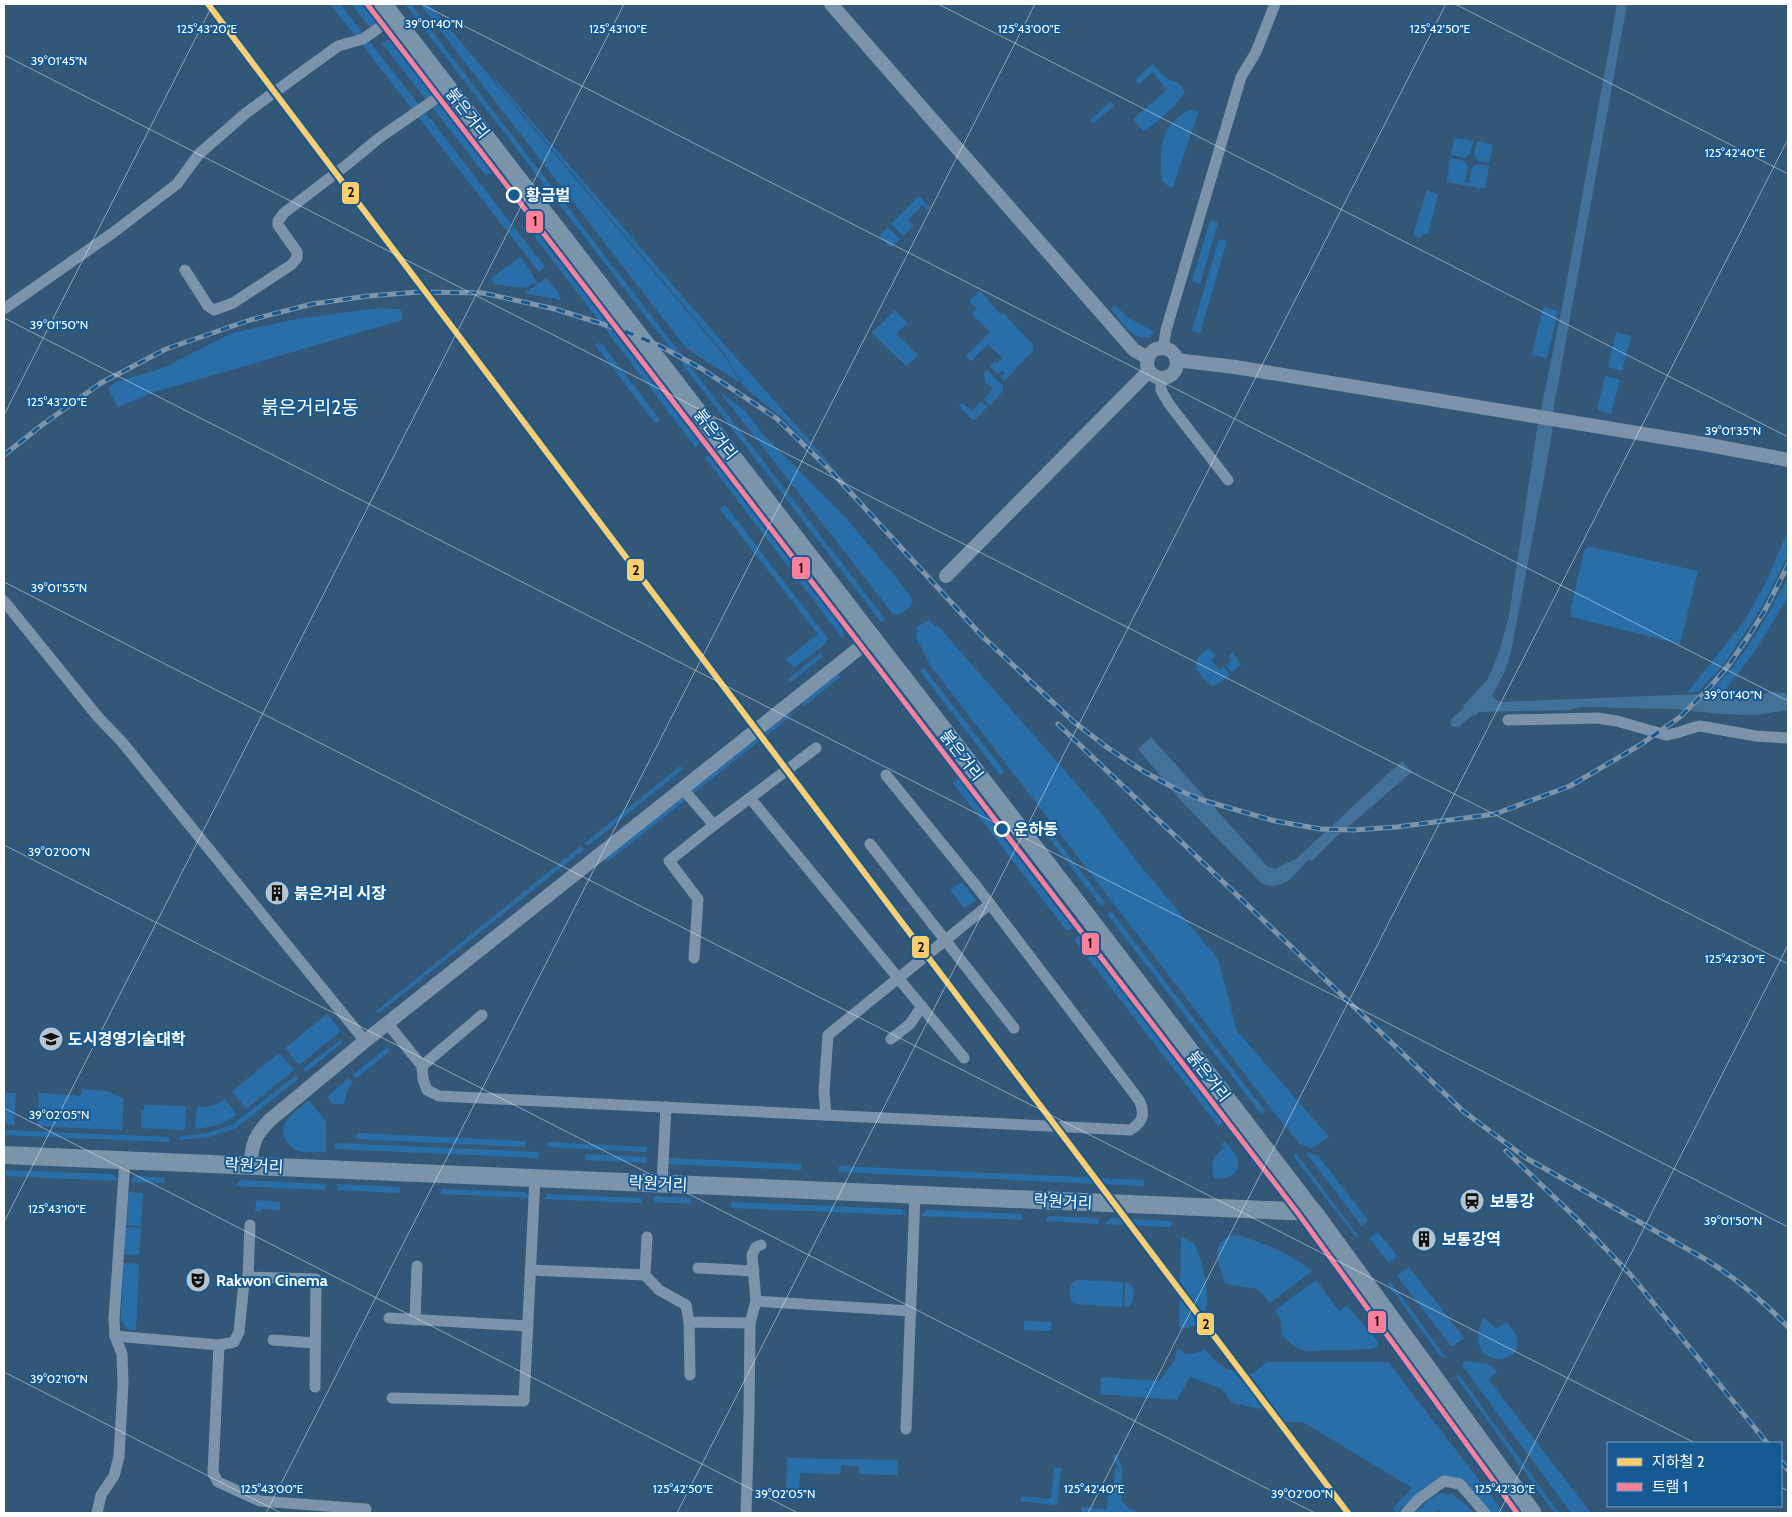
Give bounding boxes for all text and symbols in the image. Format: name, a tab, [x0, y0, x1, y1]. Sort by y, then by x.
text: 39°01'40"N	[405, 16, 463, 31]
text: 125°43'20"E	[177, 21, 238, 36]
text: 125°43'10"E	[589, 21, 647, 36]
text: 125°43'00"E	[998, 21, 1061, 36]
text: 125°42'50"E	[1410, 21, 1471, 36]
text: 39°01'45"N	[31, 53, 87, 68]
street label: 붉은거리	[442, 84, 493, 142]
text: 125°42'40"E	[1705, 145, 1766, 160]
line badge: 2	[341, 181, 360, 205]
text: 2	[347, 183, 355, 201]
place label: 황금벌	[526, 186, 570, 205]
marker: 황금벌	[506, 187, 522, 203]
line badge: 1	[525, 210, 544, 234]
text: 1	[532, 212, 538, 230]
text: 39°01'50"N	[30, 317, 88, 332]
text: 125°43'20"E	[27, 394, 88, 409]
district label: 붉은거리2동	[261, 396, 359, 419]
street label: 붉은거리	[690, 405, 741, 463]
text: 39°01'35"N	[1705, 423, 1761, 438]
line badge: 1	[791, 556, 811, 580]
line badge: 2	[626, 558, 645, 582]
text: 1	[798, 559, 804, 577]
text: 2	[632, 561, 640, 579]
text: 39°01'55"N	[31, 580, 87, 595]
text: 39°01'40"N	[1704, 687, 1762, 702]
street label: 붉은거리	[936, 726, 987, 784]
place label: 운하동	[1014, 820, 1058, 839]
marker: 운하동	[994, 821, 1010, 837]
text: 39°02'00"N	[28, 844, 90, 859]
building icon: 붉은거리 시장	[264, 880, 290, 906]
place label: 붉은거리 시장	[294, 884, 386, 903]
line badge: 1	[1081, 932, 1100, 956]
text: 1	[1087, 934, 1093, 952]
line badge: 2	[911, 935, 930, 959]
text: 2	[917, 938, 925, 956]
text: 125°42'30"E	[1705, 951, 1766, 966]
school or university icon: 도시경영기술대학	[38, 1026, 64, 1052]
place label: 도시경영기술대학	[68, 1030, 186, 1049]
street label: 붉은거리	[1183, 1047, 1234, 1105]
text: 39°02'05"N	[29, 1107, 89, 1122]
street label: 락원거리	[224, 1154, 284, 1177]
street label: 락원거리	[628, 1172, 688, 1195]
station icon: 보통강	[1459, 1188, 1485, 1214]
street label: 락원거리	[1033, 1190, 1093, 1213]
place label: 보통강	[1490, 1192, 1534, 1211]
text: 125°43'10"E	[28, 1201, 86, 1216]
text: 39°01'50"N	[1704, 1213, 1762, 1228]
building icon: 보통강역	[1411, 1226, 1437, 1252]
place label: 보통강역	[1442, 1230, 1501, 1249]
theatre icon: Rakwon Cinema	[185, 1267, 211, 1293]
place label: Rakwon Cinema	[216, 1271, 328, 1290]
line badge: 1	[1367, 1310, 1387, 1334]
line badge: 2	[1196, 1312, 1215, 1336]
text: 1	[1374, 1312, 1380, 1330]
text: 2	[1202, 1315, 1210, 1333]
text: 39°02'10"N	[30, 1371, 88, 1386]
legend	[1607, 1442, 1782, 1507]
text: 지하철 2	[1652, 1453, 1705, 1471]
text: 트램 1	[1652, 1478, 1688, 1496]
text: 125°43'00"E	[241, 1481, 304, 1496]
text: 125°42'50"E	[653, 1481, 714, 1496]
text: 125°42'40"E	[1064, 1481, 1125, 1496]
text: 125°42'30"E	[1475, 1481, 1536, 1496]
text: 39°02'05"N	[755, 1486, 815, 1501]
text: 39°02'00"N	[1271, 1486, 1333, 1501]

